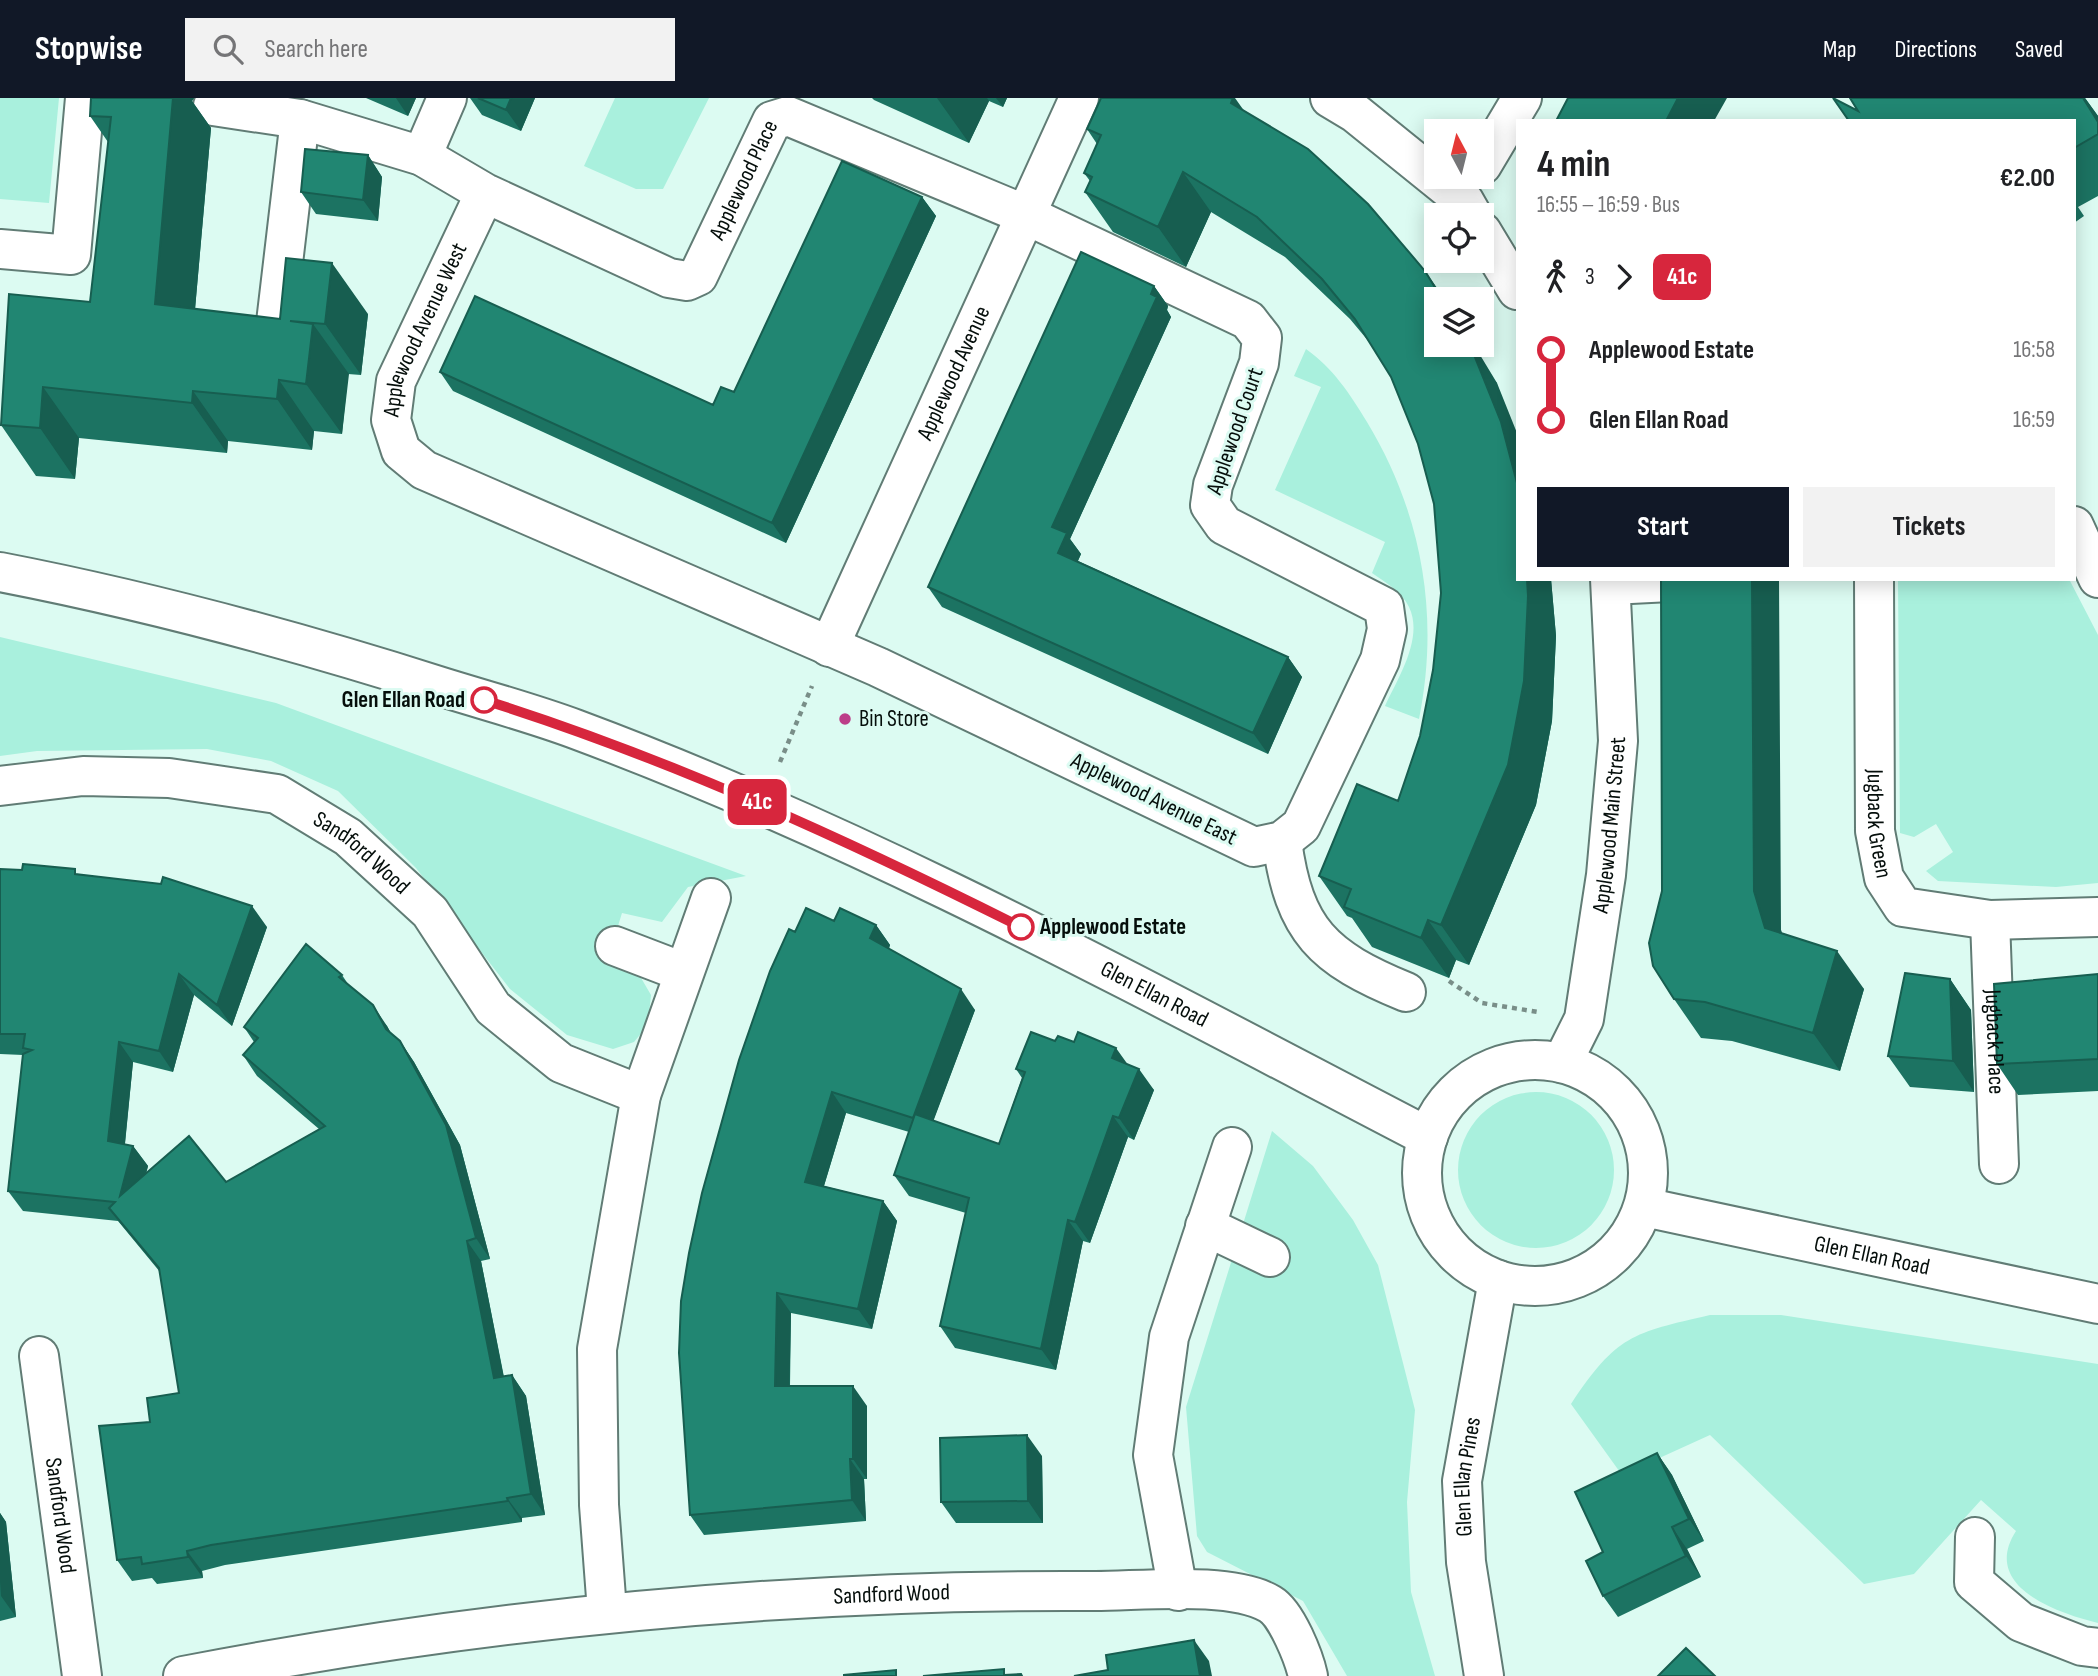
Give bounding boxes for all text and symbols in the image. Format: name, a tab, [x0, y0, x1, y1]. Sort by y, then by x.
search box	[185, 18, 675, 81]
text: Stopwise	[35, 29, 143, 69]
icon: search	[209, 30, 247, 68]
text: Search here	[265, 34, 368, 65]
text: Map	[1823, 35, 1856, 64]
text: Directions	[1894, 35, 1977, 64]
text: Saved	[2015, 35, 2063, 64]
street label: Applewood Place	[703, 116, 784, 245]
north arrow	[1424, 119, 1494, 189]
map controls	[1424, 119, 1494, 357]
text: 4 min	[1537, 142, 1610, 187]
text: €2.00	[2000, 163, 2055, 194]
text: 16:55 – 16:59 · Bus	[1537, 191, 1680, 219]
button: locate	[1424, 203, 1494, 273]
street label: Applewood Avenue West	[377, 238, 473, 419]
icon: walk	[1537, 258, 1575, 296]
icon: forward	[1605, 258, 1643, 296]
text: 41c	[1667, 262, 1697, 291]
text: 3	[1585, 263, 1595, 291]
button: layers	[1424, 287, 1494, 357]
street label: Applewood Avenue	[911, 302, 996, 445]
text: Applewood Estate	[1589, 335, 1754, 366]
text: 16:58	[2013, 336, 2055, 364]
street label: Applewood Court	[1200, 364, 1270, 499]
text: Glen Ellan Road	[1589, 405, 1729, 436]
text: 16:59	[2013, 406, 2055, 434]
button: Start	[1537, 487, 1789, 567]
button: Tickets	[1803, 487, 2055, 567]
place label: Glen Ellan Road	[342, 686, 465, 714]
marker: Glen Ellan Road	[471, 687, 497, 713]
place label: Bin Store	[859, 705, 929, 733]
marker: Bin Store	[837, 711, 853, 727]
street label: Applewood Main Street	[1586, 736, 1632, 916]
street label: Applewood Avenue East	[1066, 746, 1242, 851]
street label: Jugback Green	[1861, 768, 1898, 881]
line badge: 41c	[717, 779, 797, 825]
text: 41c	[742, 787, 772, 816]
street label: Sandford Wood	[308, 805, 415, 900]
place label: Applewood Estate	[1039, 913, 1186, 941]
marker: Applewood Estate	[1008, 914, 1034, 940]
street label: Glen Ellan Road	[1096, 955, 1213, 1034]
street label: Jugback Place	[1979, 988, 2010, 1095]
street label: Glen Ellan Road	[1812, 1230, 1932, 1282]
street label: Glen Ellan Pines	[1448, 1415, 1487, 1537]
street label: Sandford Wood	[39, 1456, 82, 1575]
street label: Sandford Wood	[833, 1578, 950, 1611]

